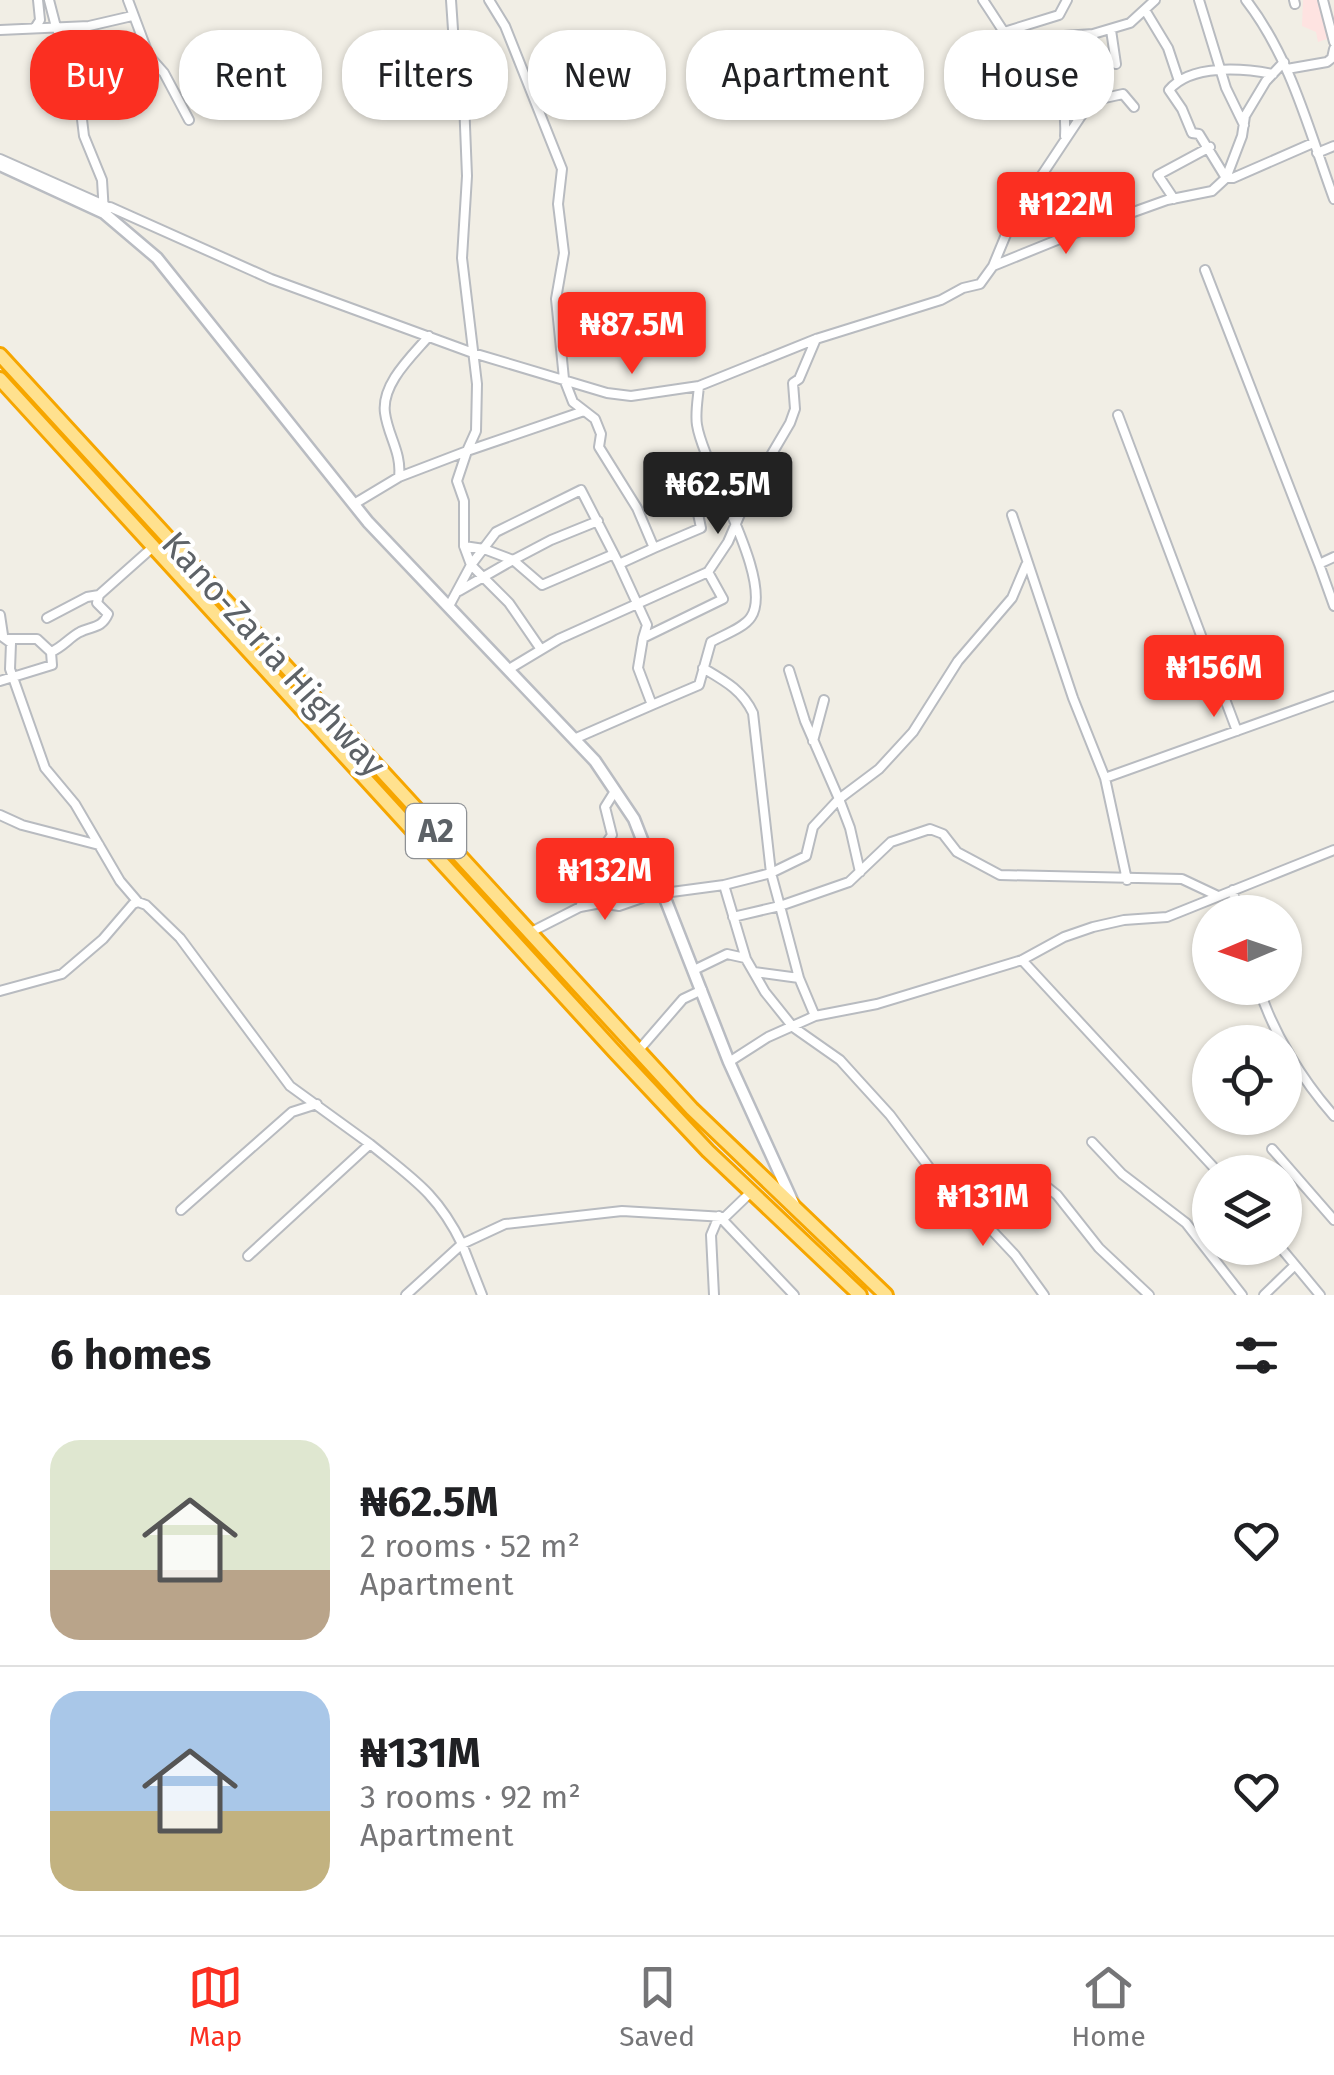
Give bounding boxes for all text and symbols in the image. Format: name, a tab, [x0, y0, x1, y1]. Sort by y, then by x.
chip: Buy	[30, 30, 159, 120]
chip: Rent	[179, 30, 322, 120]
chip: Filters	[342, 30, 508, 120]
chip: New	[528, 30, 666, 120]
chip: Apartment	[686, 30, 924, 120]
chip: House	[944, 30, 1114, 120]
pin: ₦122M	[996, 172, 1136, 257]
text: ₦122M	[1019, 185, 1113, 223]
pin: ₦87.5M	[551, 292, 713, 377]
text: ₦87.5M	[580, 305, 684, 343]
pin: ₦62.5M	[637, 452, 799, 537]
text: ₦62.5M	[665, 465, 771, 503]
street label: Kano-Zaria Highway	[153, 523, 395, 785]
pin: ₦156M	[1144, 635, 1284, 720]
text: ₦156M	[1166, 648, 1262, 686]
road number: A2	[406, 804, 466, 858]
pin: ₦132M	[535, 838, 675, 923]
text: ₦132M	[558, 851, 652, 889]
north arrow	[1192, 895, 1302, 1005]
map controls	[1192, 895, 1302, 1265]
button: locate	[1192, 1025, 1302, 1135]
button: layers	[1192, 1155, 1302, 1265]
pin: ₦131M	[913, 1164, 1053, 1249]
text: ₦131M	[937, 1177, 1029, 1215]
icon: filters	[1229, 1328, 1284, 1383]
text: 6 homes	[50, 1330, 211, 1380]
text: ₦62.5M	[360, 1477, 498, 1527]
icon: home	[130, 1480, 250, 1600]
icon: heart	[1229, 1513, 1284, 1568]
text: 2 rooms · 52 m²	[360, 1527, 580, 1565]
text: Apartment	[360, 1565, 514, 1603]
text: ₦131M	[360, 1728, 480, 1778]
icon: home	[130, 1731, 250, 1851]
icon: heart	[1229, 1764, 1284, 1819]
text: 3 rooms · 92 m²	[360, 1778, 581, 1816]
text: Apartment	[360, 1816, 514, 1854]
tab: Map	[188, 1960, 243, 2053]
tab: Saved	[619, 1960, 695, 2053]
tab: Home	[1071, 1960, 1146, 2053]

